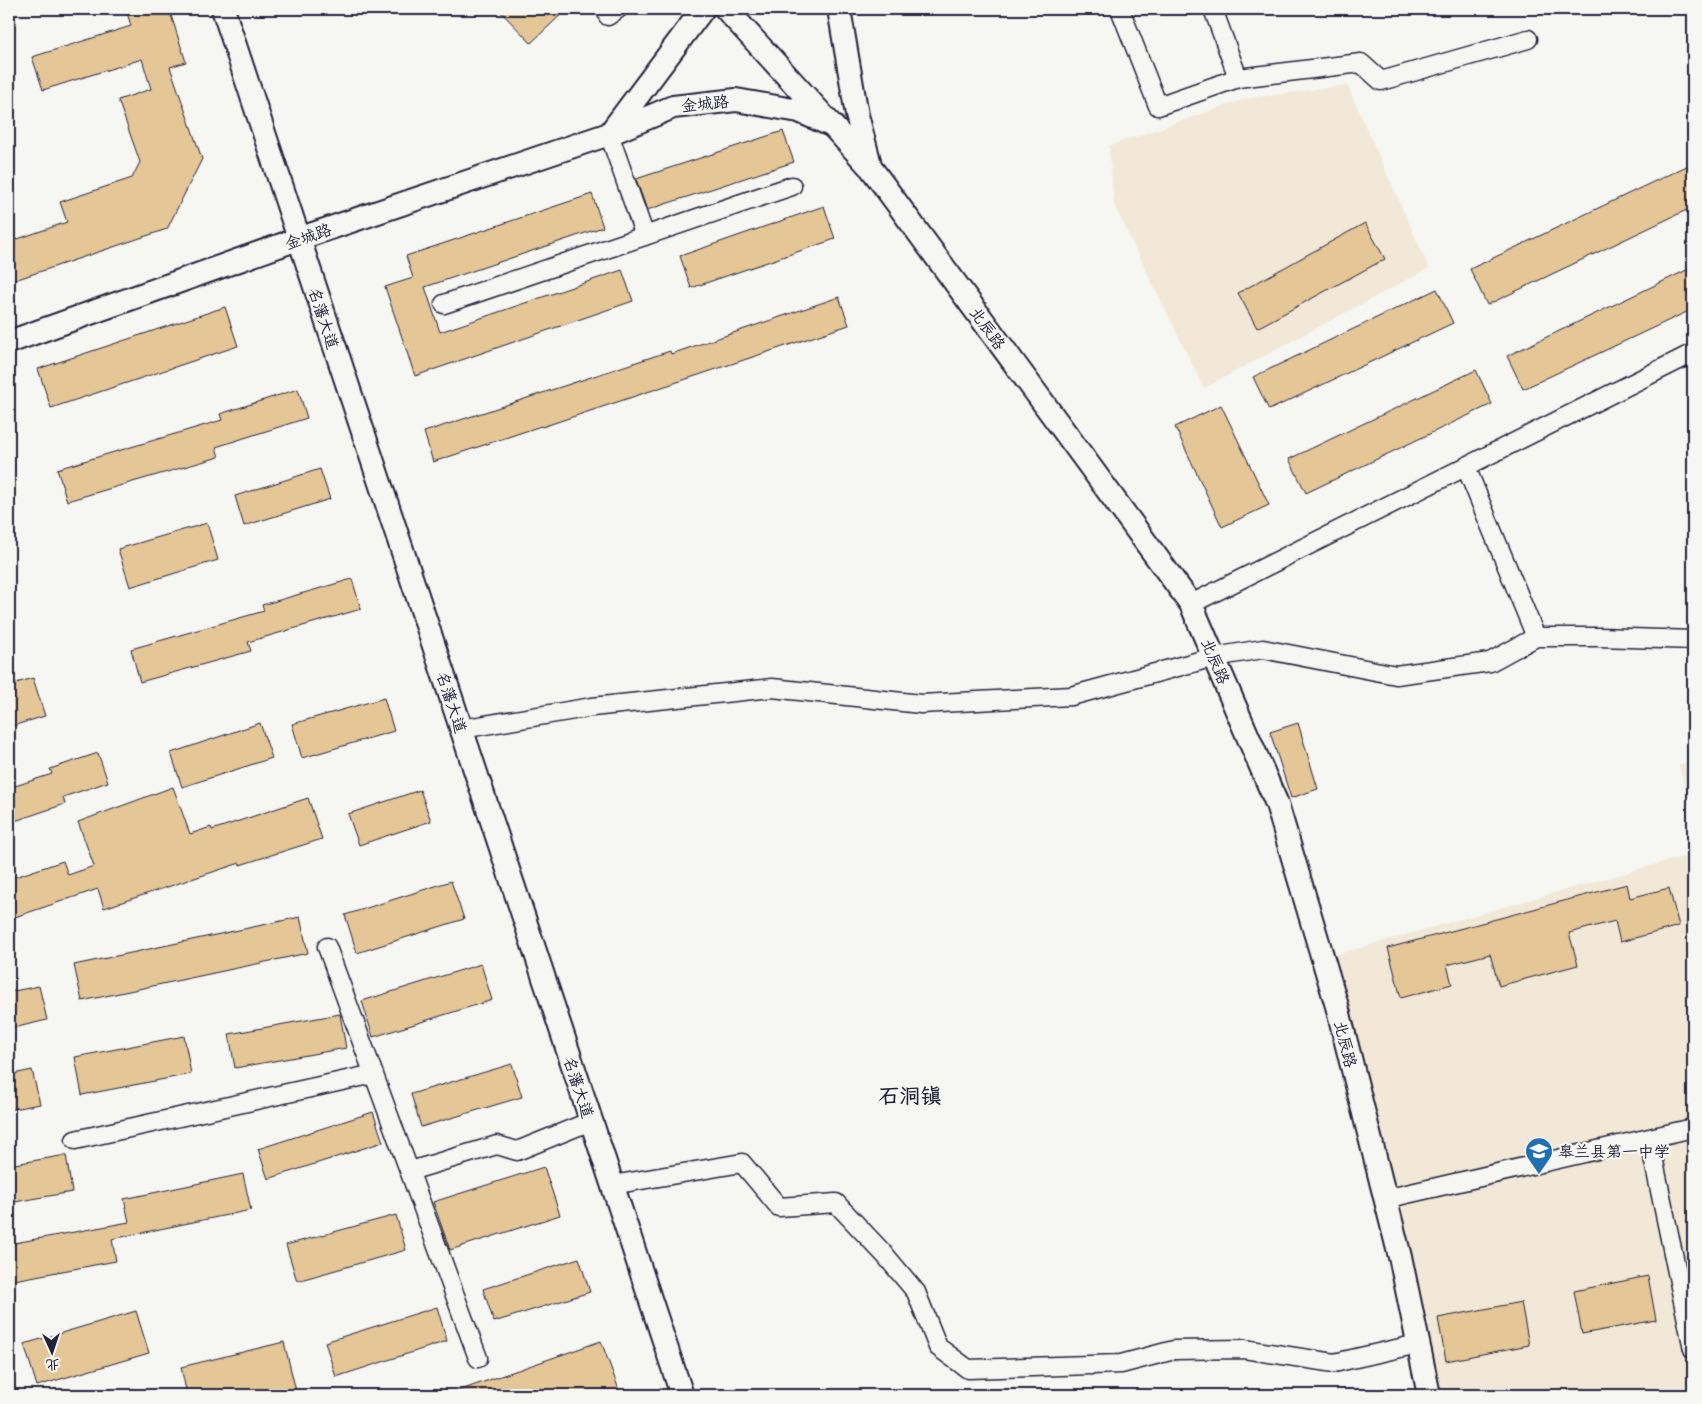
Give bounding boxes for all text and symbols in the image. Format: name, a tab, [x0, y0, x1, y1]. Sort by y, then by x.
street label: 金城路	[680, 90, 730, 119]
street label: 金城路	[282, 218, 335, 257]
street label: 名藩大道	[301, 284, 344, 353]
street label: 北辰路	[963, 302, 1011, 356]
street label: 北辰路	[1194, 635, 1236, 689]
street label: 名藩大道	[429, 668, 472, 737]
street label: 北辰路	[1327, 1018, 1362, 1071]
street label: 名藩大道	[556, 1053, 599, 1122]
district label: 石洞镇	[879, 1081, 942, 1114]
school or university icon: 皋兰县第一中学	[1524, 1136, 1554, 1175]
place label: 皋兰县第一中学	[1558, 1140, 1670, 1165]
north arrow	[28, 1326, 78, 1376]
text: 北	[45, 1353, 60, 1375]

